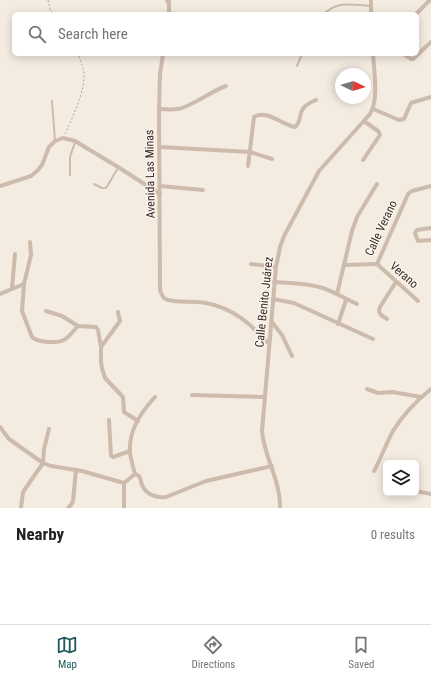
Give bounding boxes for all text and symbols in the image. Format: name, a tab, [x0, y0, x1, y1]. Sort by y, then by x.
search box	[12, 12, 419, 56]
icon: search	[26, 23, 48, 45]
text: Search here	[58, 25, 128, 43]
north arrow	[335, 68, 371, 104]
street label: Avenida Las Minas	[142, 129, 158, 219]
street label: Calle Verano	[362, 198, 400, 258]
street label: Calle Benito Juárez	[252, 256, 276, 348]
street label: Verano	[387, 259, 421, 291]
map controls	[383, 460, 419, 496]
button: layers	[383, 460, 419, 496]
text: Nearby	[16, 524, 64, 544]
text: 0 results	[371, 527, 415, 542]
tab: Map	[56, 634, 78, 671]
tab: Directions	[191, 634, 235, 671]
tab: Saved	[348, 634, 375, 671]

